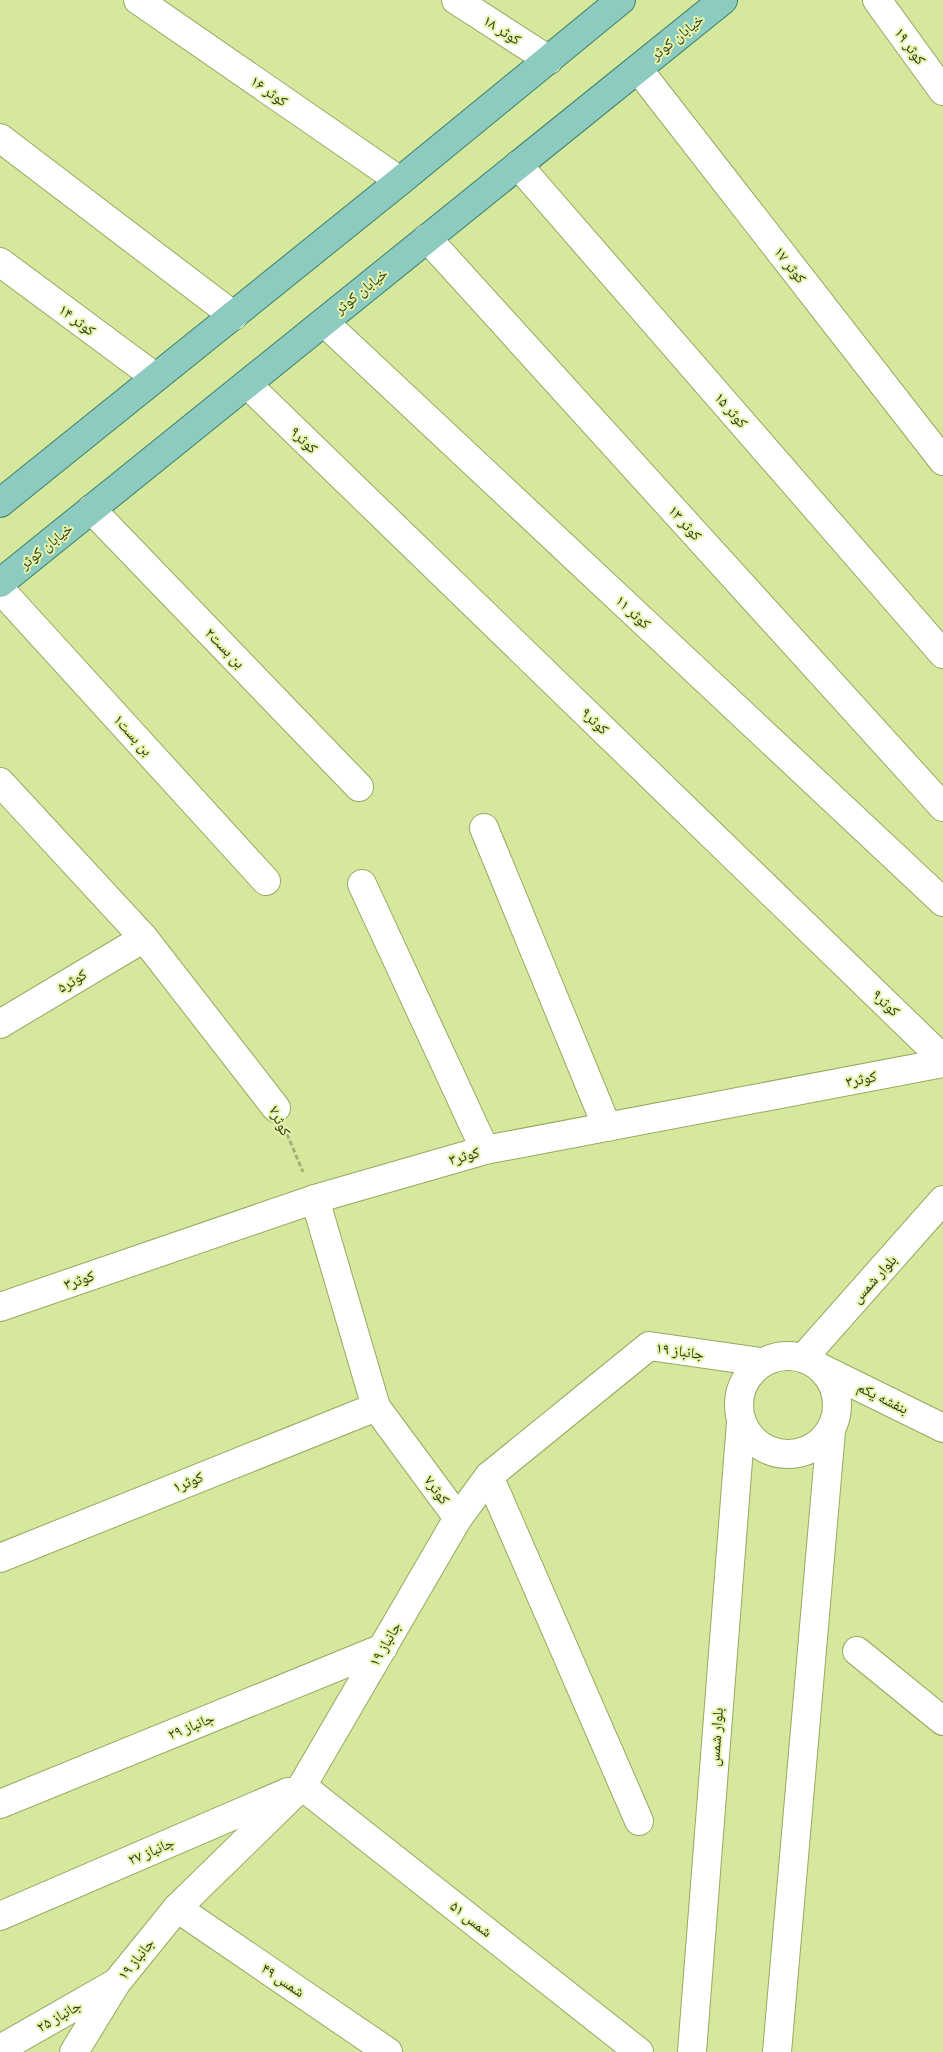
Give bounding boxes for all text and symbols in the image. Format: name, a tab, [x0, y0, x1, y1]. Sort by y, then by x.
street label: خیابان کوثر	[645, 9, 708, 65]
street label: کوثر ۱۸	[480, 10, 525, 49]
street label: کوثر ۱۹	[891, 23, 930, 68]
street label: کوثر ۱۶	[247, 71, 292, 110]
street label: کوثر ۱۷	[770, 243, 811, 287]
street label: خیابان کوثر	[329, 263, 392, 319]
street label: کوثر ۱۴	[55, 300, 100, 340]
street label: کوثر ۱۵	[711, 388, 752, 432]
street label: کوثر۹	[287, 422, 322, 457]
street label: کوثر ۱۳	[664, 501, 706, 544]
street label: خیابان کوثر	[14, 518, 77, 574]
street label: کوثر ۱۱	[612, 591, 655, 633]
street label: بن بست۲	[201, 623, 249, 673]
street label: کوثر۹	[578, 703, 613, 738]
street label: بن بست۱	[109, 710, 157, 760]
street label: کوثر۵	[53, 964, 90, 997]
street label: کوثر۹	[869, 985, 904, 1020]
street label: کوثر۳	[844, 1066, 878, 1091]
street label: کوثر۷	[265, 1103, 296, 1139]
street label: کوثر۳	[446, 1142, 481, 1169]
street label: بلوار شمس	[847, 1250, 901, 1308]
street label: کوثر۳	[61, 1265, 97, 1294]
street label: جانباز ۱۹	[655, 1338, 706, 1363]
street label: بنفشه یکم	[854, 1377, 912, 1419]
street label: کوثر۱	[170, 1467, 206, 1496]
street label: کوثر۷	[421, 1472, 454, 1508]
street label: جانباز ۱۹	[364, 1618, 405, 1669]
street label: جانباز ۲۹	[165, 1707, 217, 1743]
street label: بلوار شمس	[704, 1707, 728, 1767]
street label: جانباز ۲۷	[125, 1832, 177, 1869]
street label: شمس ۵۱	[446, 1896, 496, 1942]
street label: جانباز ۱۹	[113, 1934, 159, 1983]
street label: شمس ۴۹	[257, 1958, 309, 2002]
street label: جانباز ۲۵	[33, 1995, 85, 2036]

